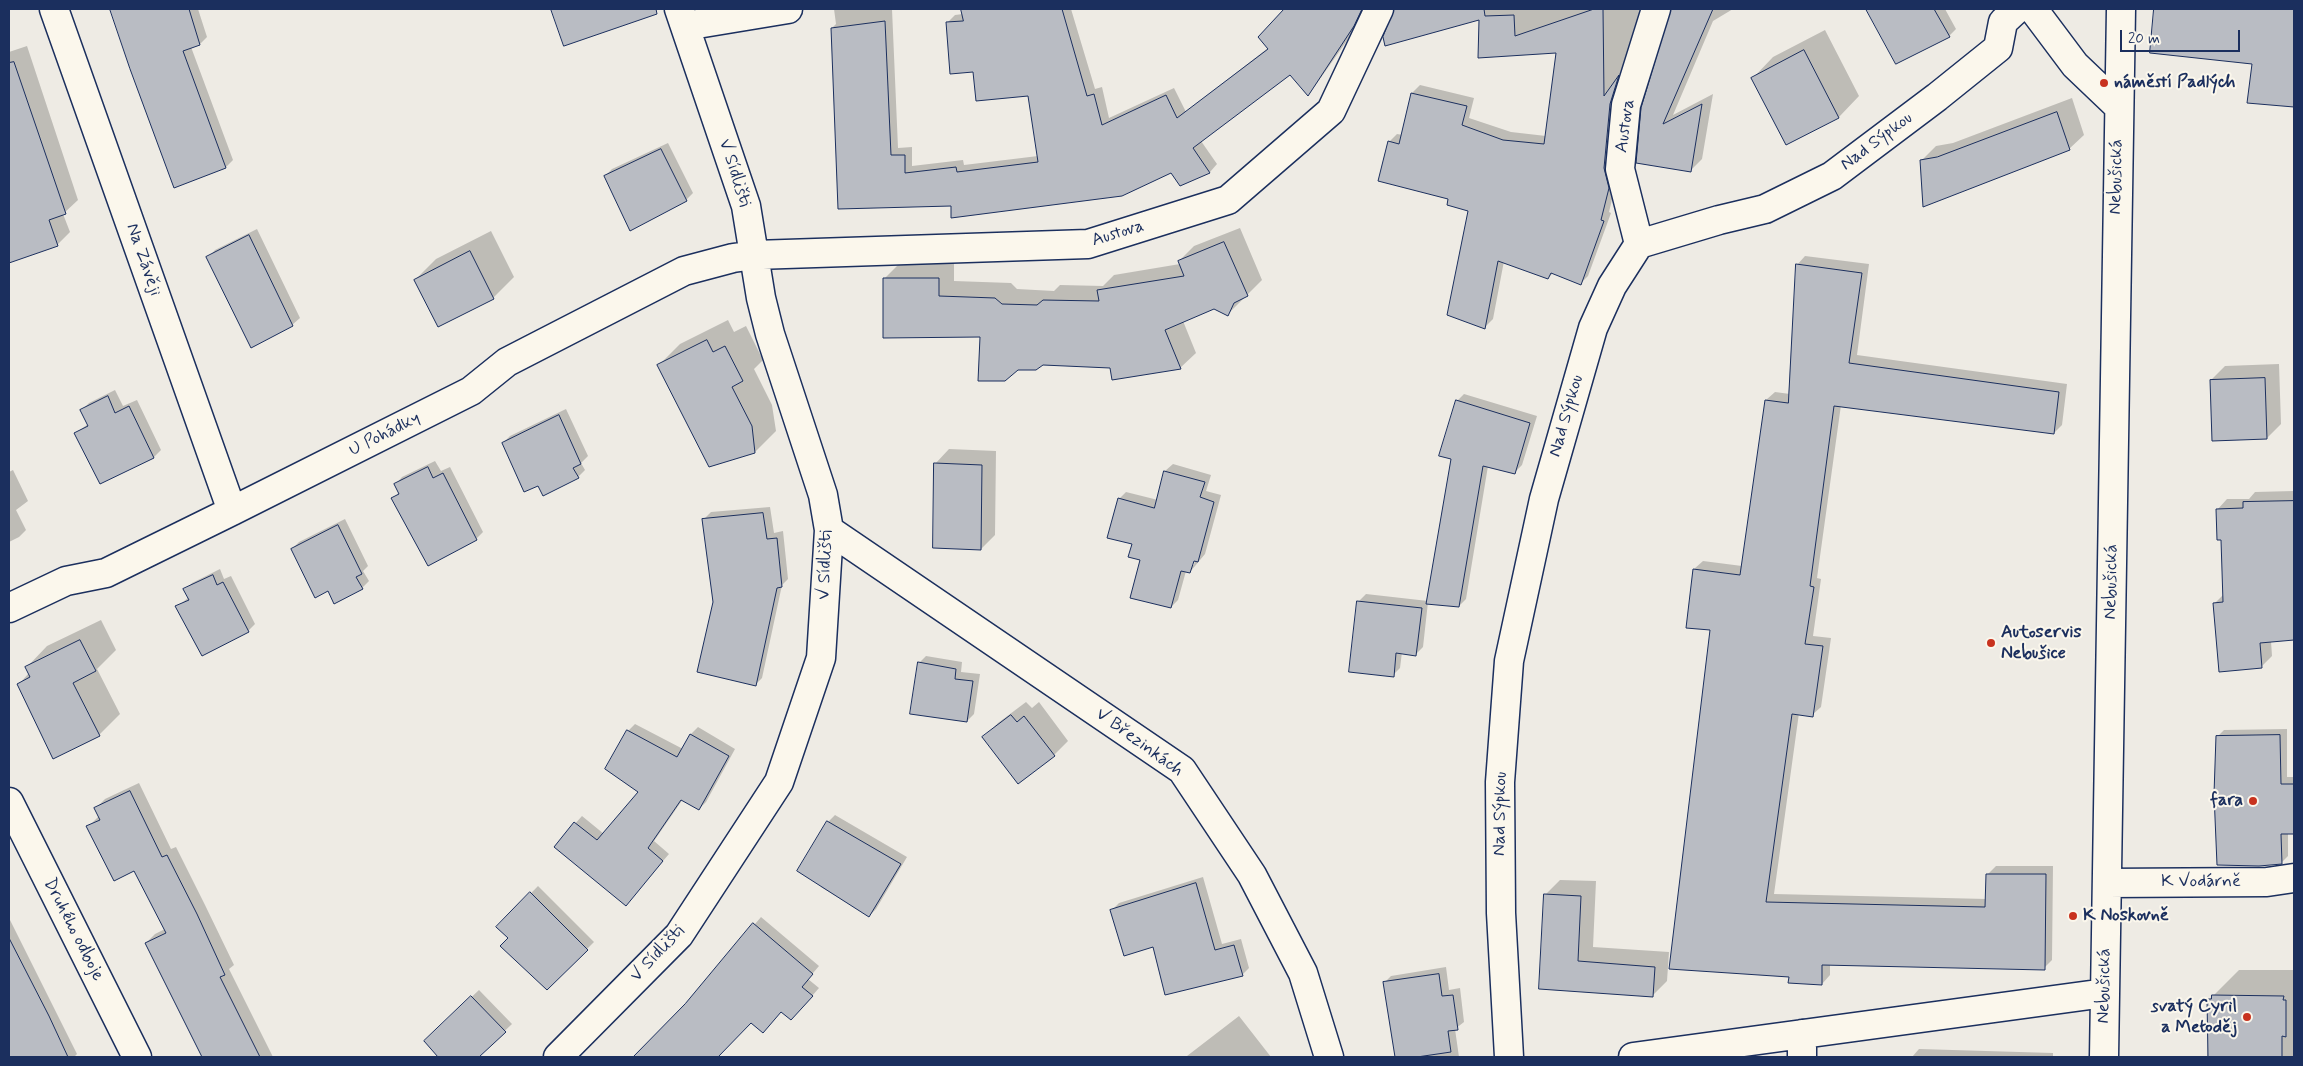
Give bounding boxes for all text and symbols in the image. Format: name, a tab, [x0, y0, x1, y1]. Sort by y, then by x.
scale bar	[2123, 20, 2243, 52]
text: 20 m	[2128, 29, 2160, 49]
place label: náměstí Padlých	[2114, 72, 2235, 94]
marker: náměstí Padlých	[2098, 77, 2110, 89]
street label: Austova	[1612, 98, 1640, 154]
street label: Nad Sýpkou	[1837, 108, 1917, 176]
street label: V Sídlišti	[713, 136, 755, 210]
street label: Nebušická	[2106, 139, 2128, 215]
street label: Austova	[1089, 216, 1147, 252]
street label: Na Závěji	[120, 221, 166, 299]
street label: Nad Sýpkou	[1545, 372, 1589, 460]
street label: U Pohádky	[346, 408, 424, 462]
street label: V Sídlišti	[814, 530, 838, 600]
street label: Nebušická	[2101, 544, 2123, 620]
place label: Autoservis Nebušice	[2001, 622, 2081, 664]
marker: Autoservis Nebušice	[1985, 637, 1997, 649]
street label: V Březinkách	[1091, 704, 1187, 782]
street label: Nad Sýpkou	[1489, 772, 1513, 856]
place label: fara	[2210, 790, 2243, 812]
marker: fara	[2247, 795, 2259, 807]
street label: K Vodárně	[2161, 871, 2241, 893]
street label: Druhého odboje	[38, 875, 108, 985]
place label: K Noskovně	[2083, 905, 2169, 927]
marker: K Noskovně	[2067, 910, 2079, 922]
street label: V Sídlišti	[626, 921, 690, 987]
street label: Nebušická	[2094, 948, 2116, 1024]
place label: svatý Cyril a Metoděj	[2151, 996, 2237, 1038]
marker: svatý Cyril a Metoděj	[2241, 1011, 2253, 1023]

